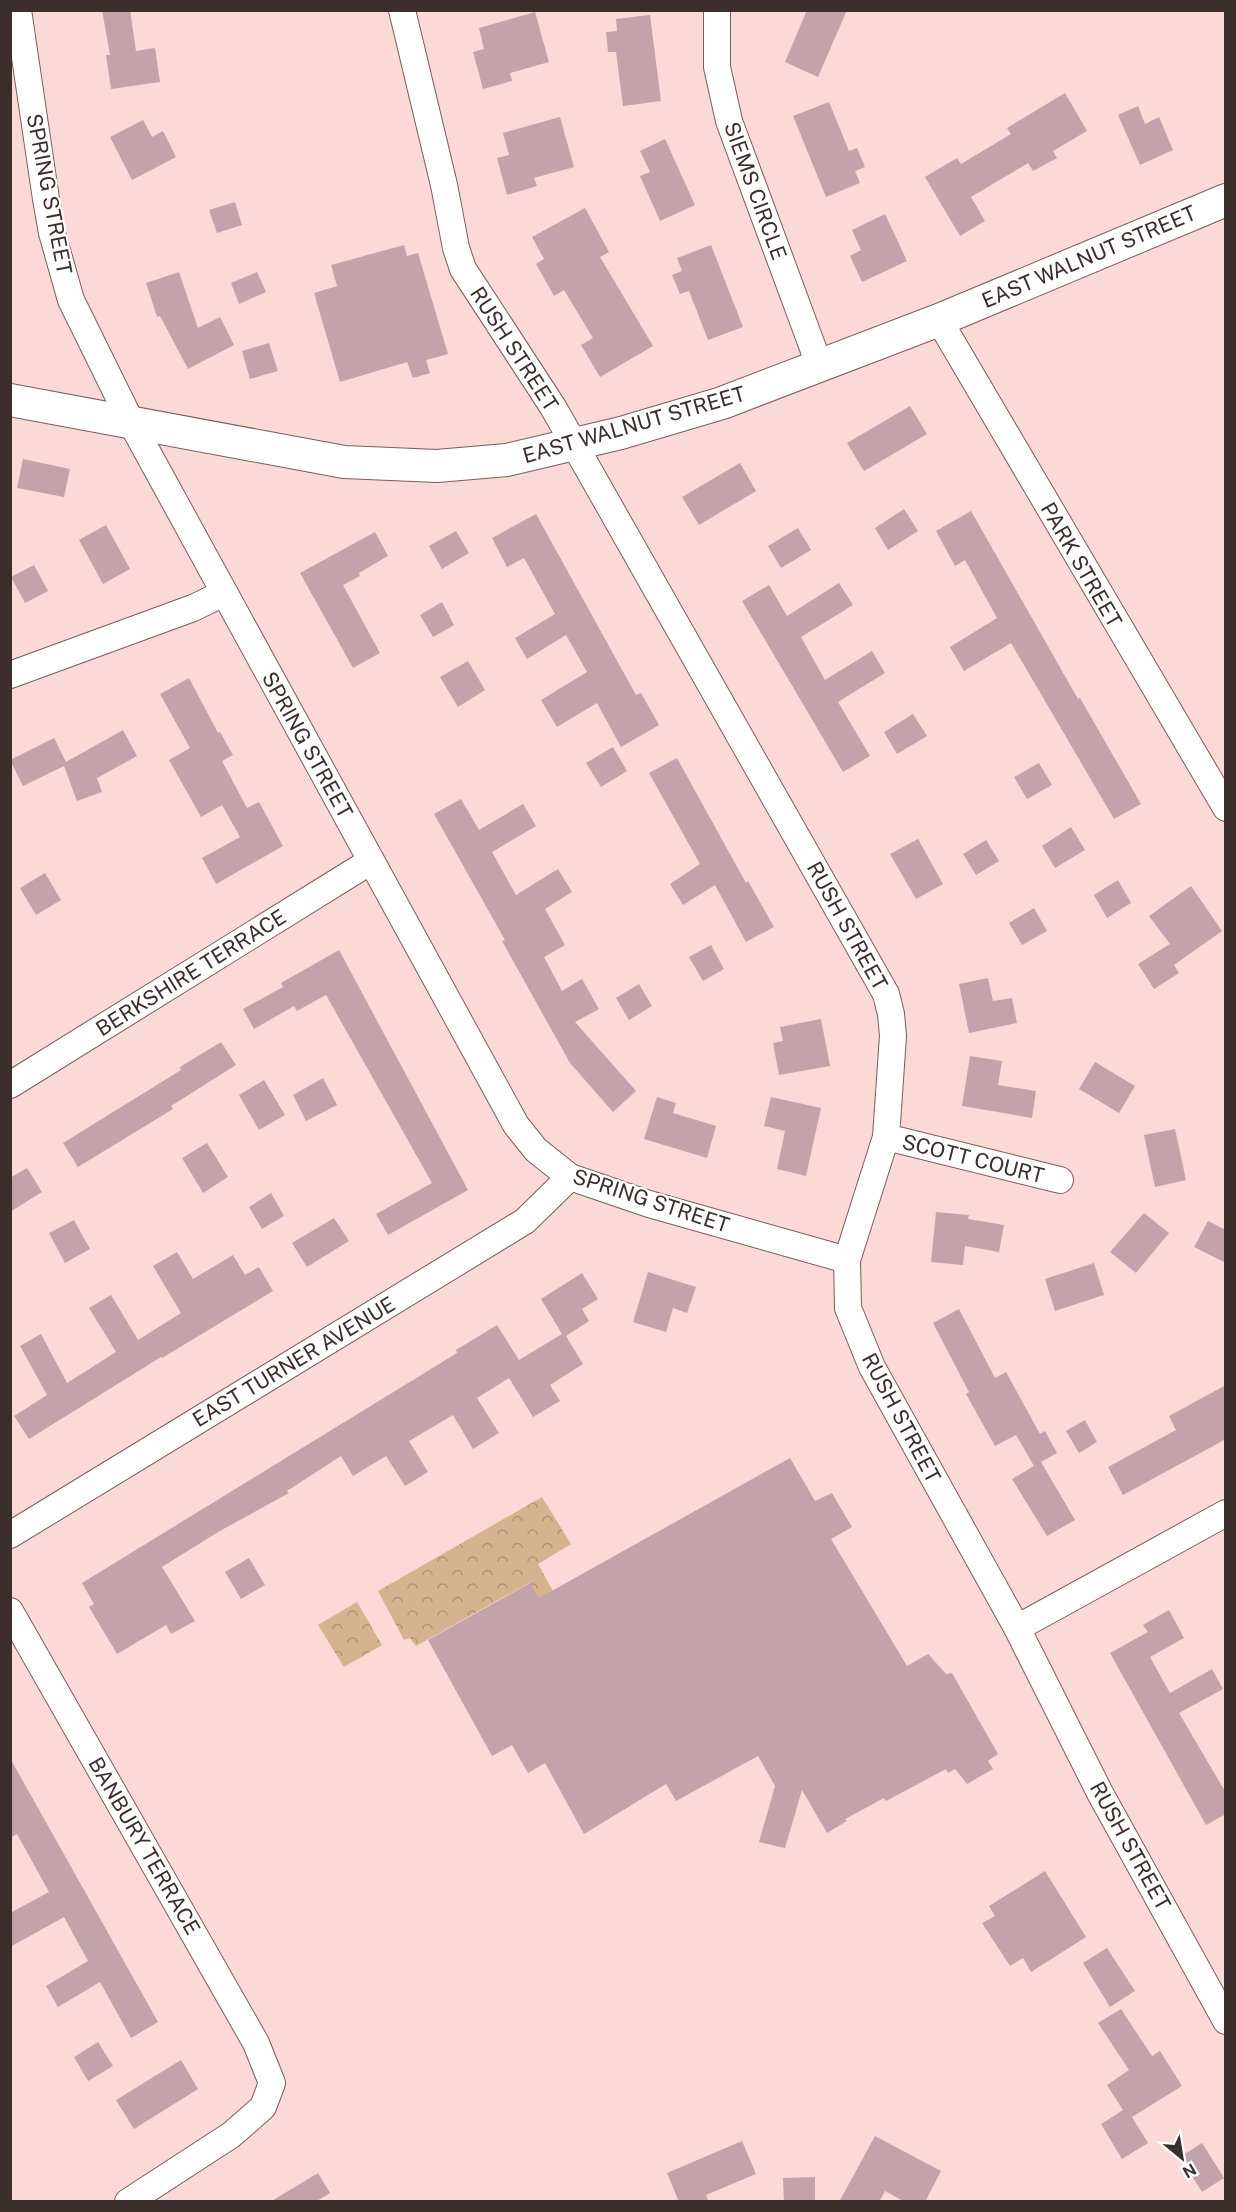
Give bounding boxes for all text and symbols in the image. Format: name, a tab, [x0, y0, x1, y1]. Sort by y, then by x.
street label: SPRING STREET	[22, 111, 77, 276]
street label: SIEMS CIRCLE	[719, 118, 792, 263]
street label: EAST WALNUT STREET	[978, 200, 1200, 313]
street label: RUSH STREET	[465, 282, 564, 416]
street label: EAST WALNUT STREET	[520, 381, 748, 468]
street label: PARK STREET	[1036, 498, 1127, 632]
street label: SPRING STREET	[257, 667, 358, 822]
street label: RUSH STREET	[802, 857, 893, 994]
street label: BERKSHIRE TERRACE	[91, 904, 290, 1041]
street label: SCOTT COURT	[900, 1129, 1047, 1188]
street label: SPRING STREET	[570, 1163, 733, 1238]
street label: EAST TURNER AVENUE	[188, 1291, 400, 1432]
street label: RUSH STREET	[857, 1349, 946, 1487]
street label: BANBURY TERRACE	[83, 1753, 205, 1939]
street label: RUSH STREET	[1085, 1777, 1176, 1914]
north arrow	[1152, 2128, 1212, 2188]
text: N	[1179, 2159, 1199, 2182]

